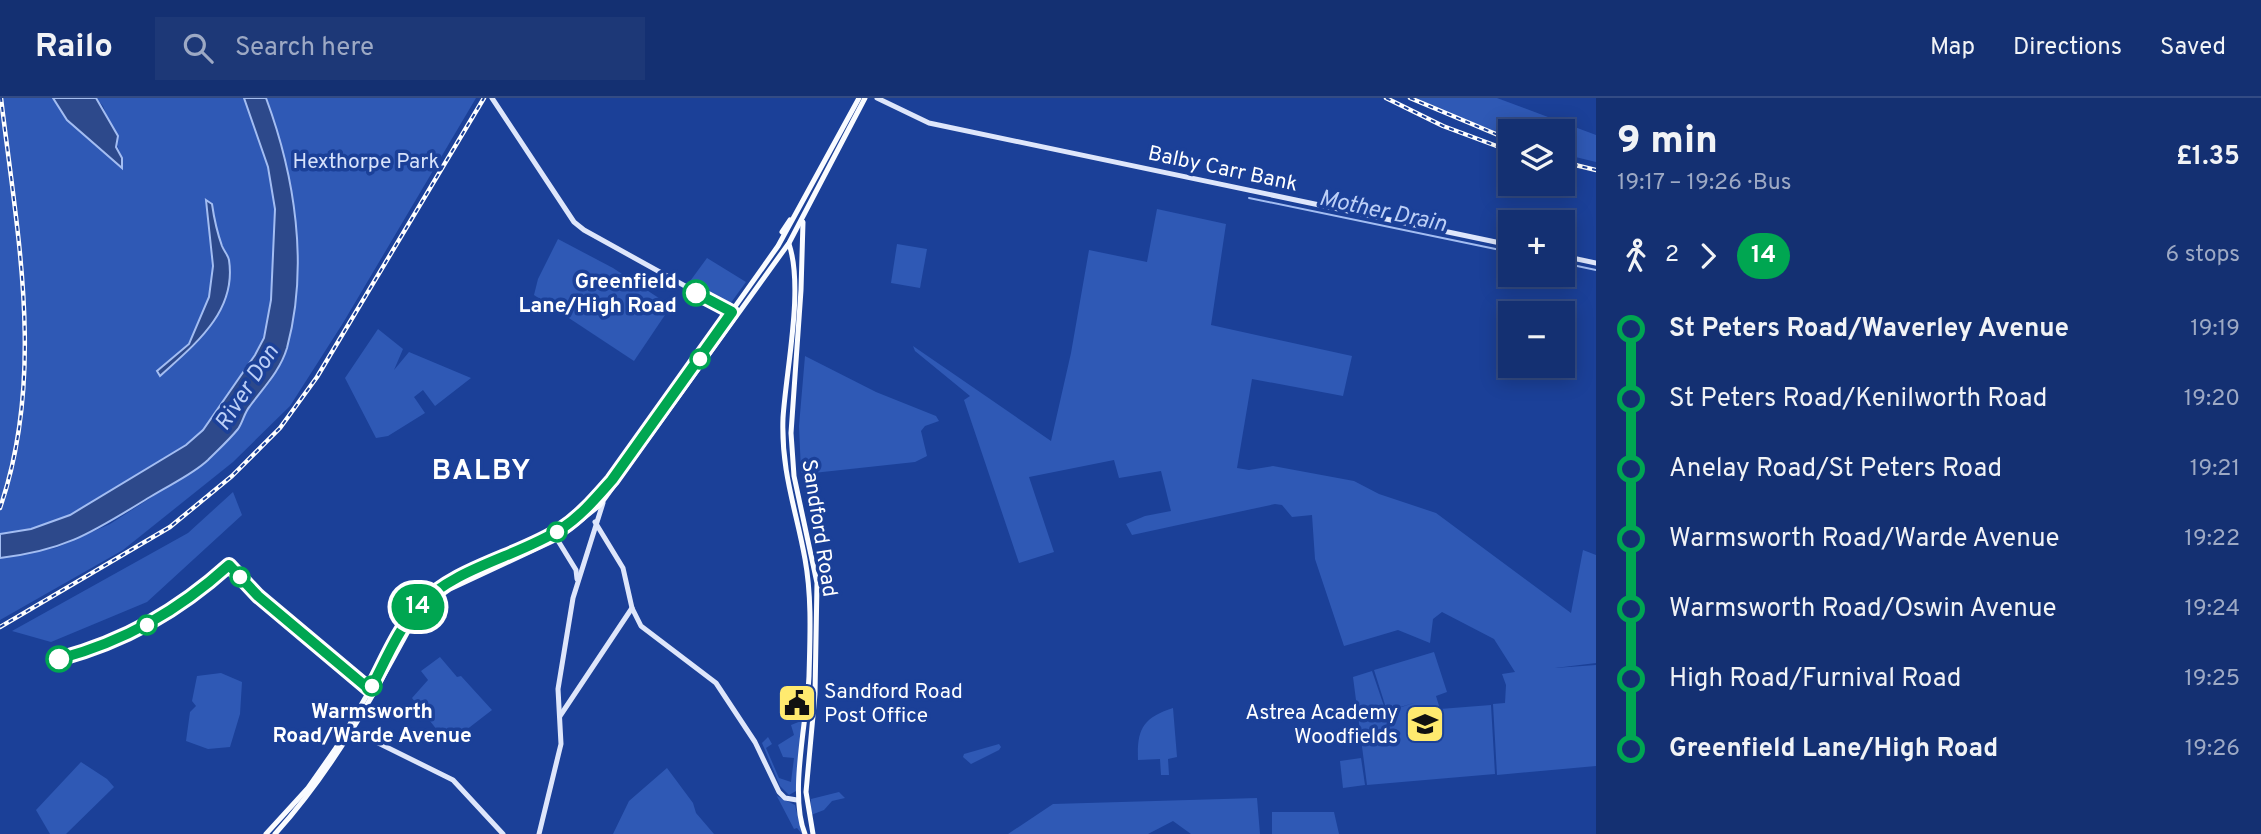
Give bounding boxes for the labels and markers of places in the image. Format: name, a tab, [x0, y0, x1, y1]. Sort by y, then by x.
place label: Greenfield Lane/High Road	[519, 269, 677, 320]
marker: Greenfield Lane/High Road	[683, 280, 709, 306]
unlabelled marker	[690, 349, 710, 369]
unlabelled marker	[547, 522, 567, 542]
unlabelled marker	[230, 567, 250, 587]
unlabelled marker	[137, 615, 157, 635]
unlabelled marker	[46, 646, 72, 672]
marker: Warmsworth Road/Warde Avenue	[362, 676, 382, 696]
place label: Sandford Road Post Office	[824, 679, 963, 730]
public building icon: Sandford Road Post Office	[776, 682, 818, 724]
place label: Warmsworth Road/Warde Avenue	[272, 699, 472, 750]
place label: Astrea Academy Woodfields	[1245, 700, 1398, 751]
school or university icon: Astrea Academy Woodfields	[1404, 703, 1446, 745]

